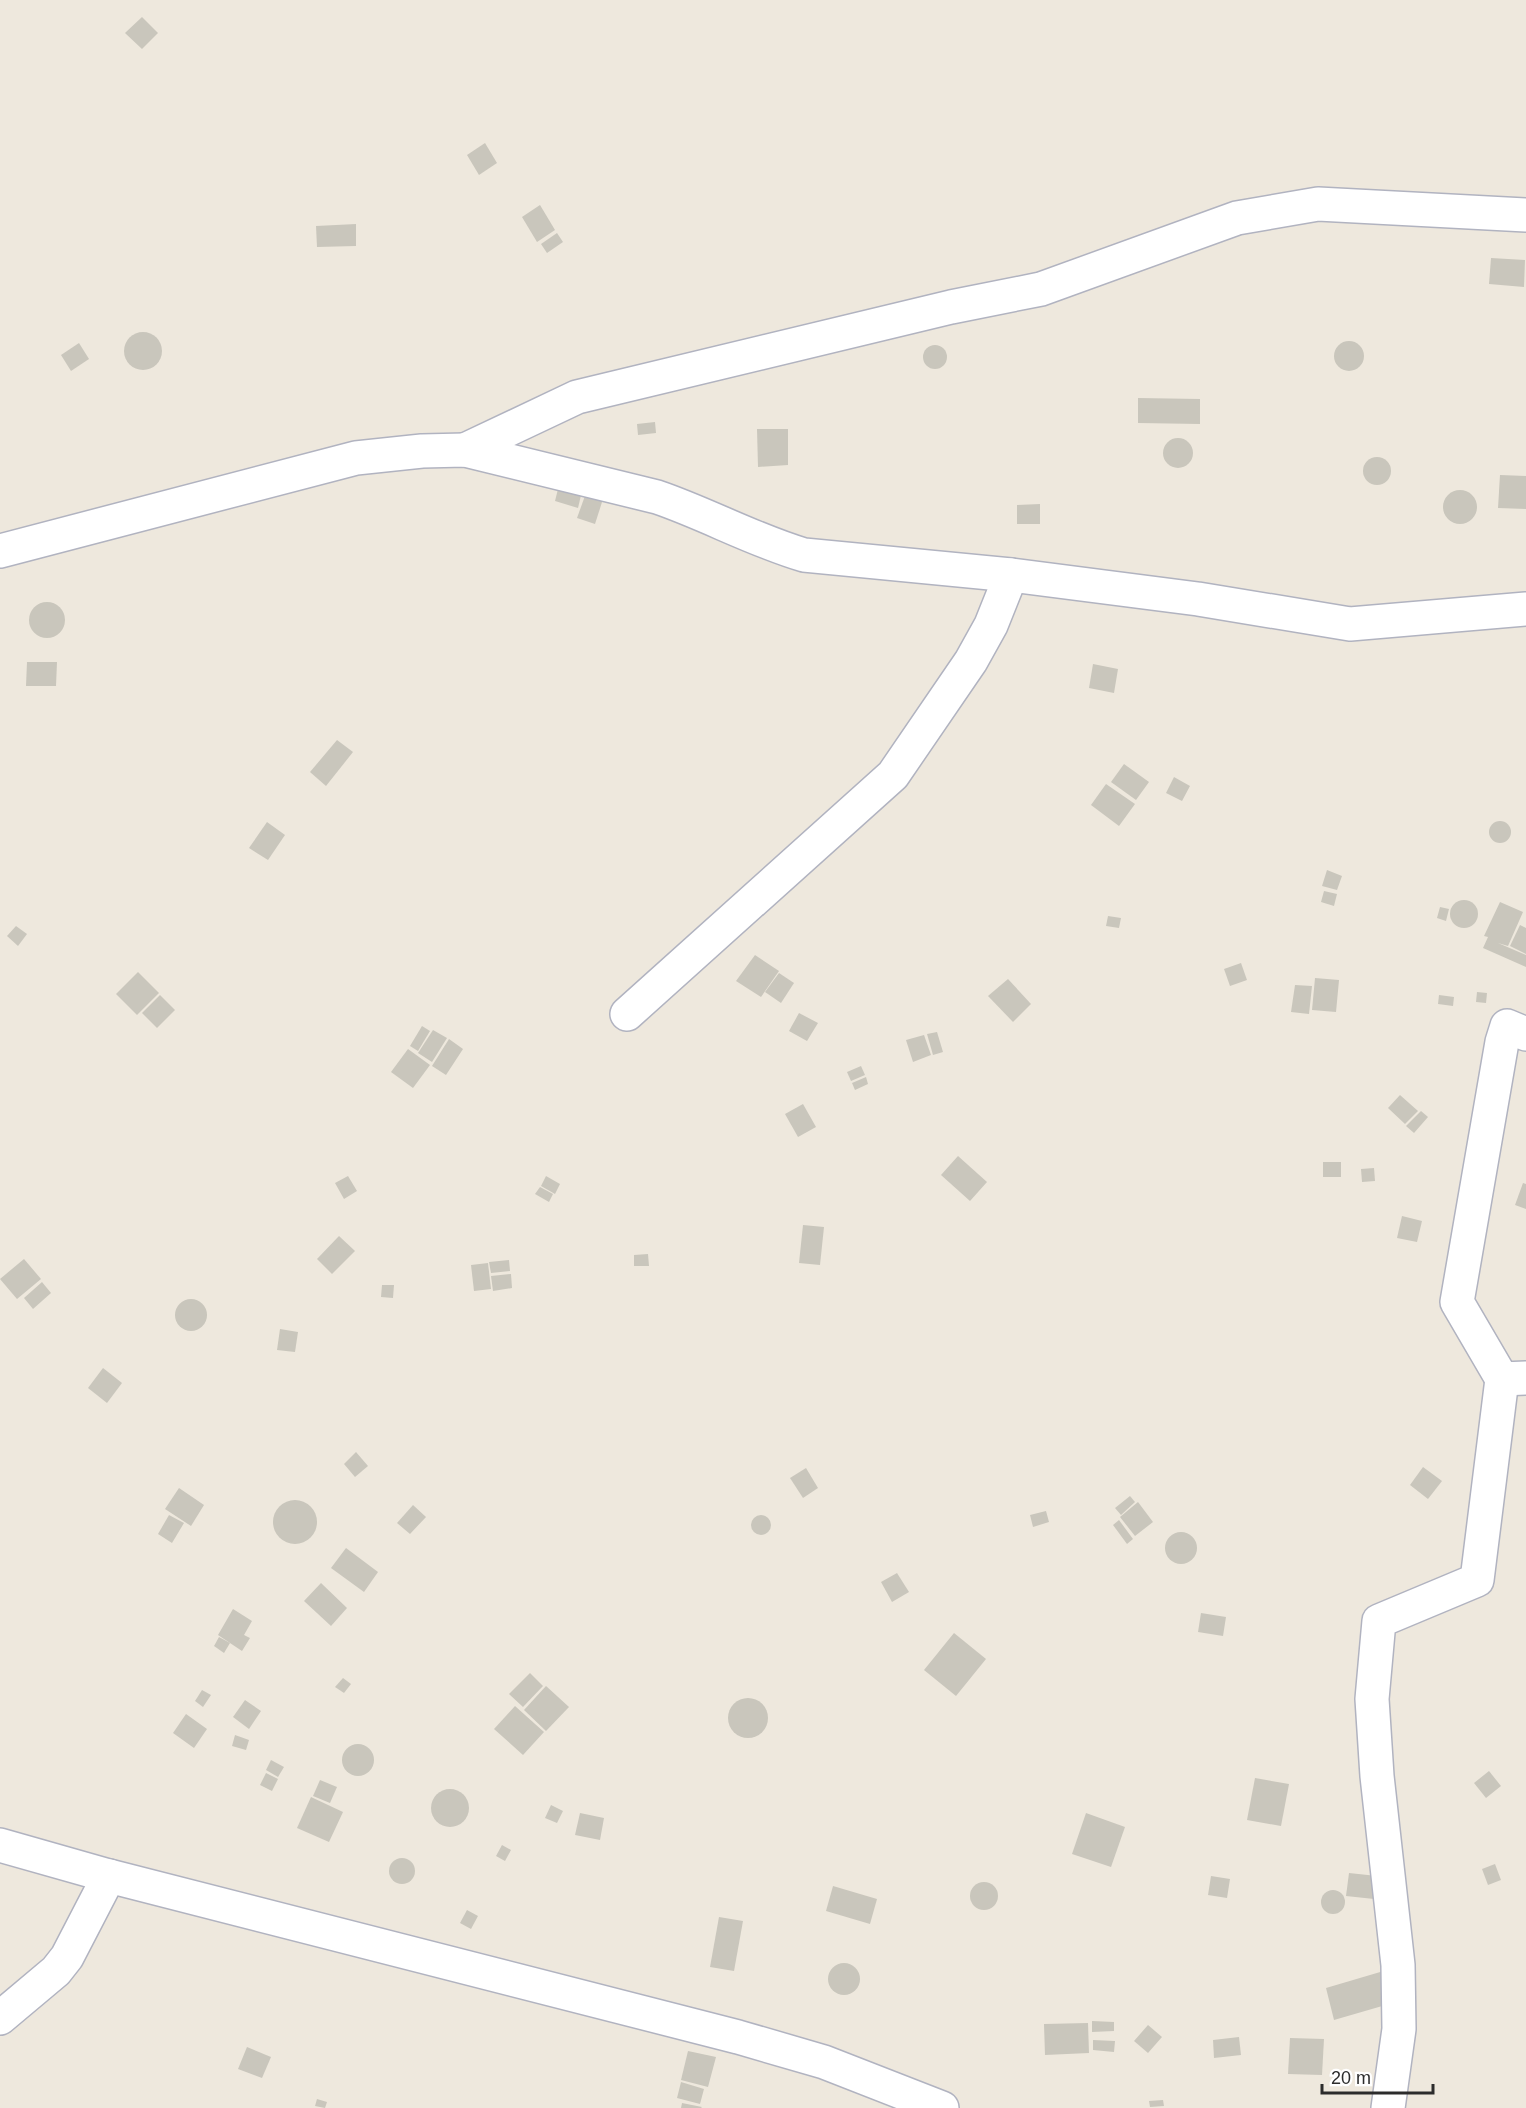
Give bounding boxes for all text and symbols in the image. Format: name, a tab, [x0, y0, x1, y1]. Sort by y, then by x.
scale bar	[1322, 2057, 1433, 2095]
text: 20 m	[1331, 2068, 1371, 2088]

